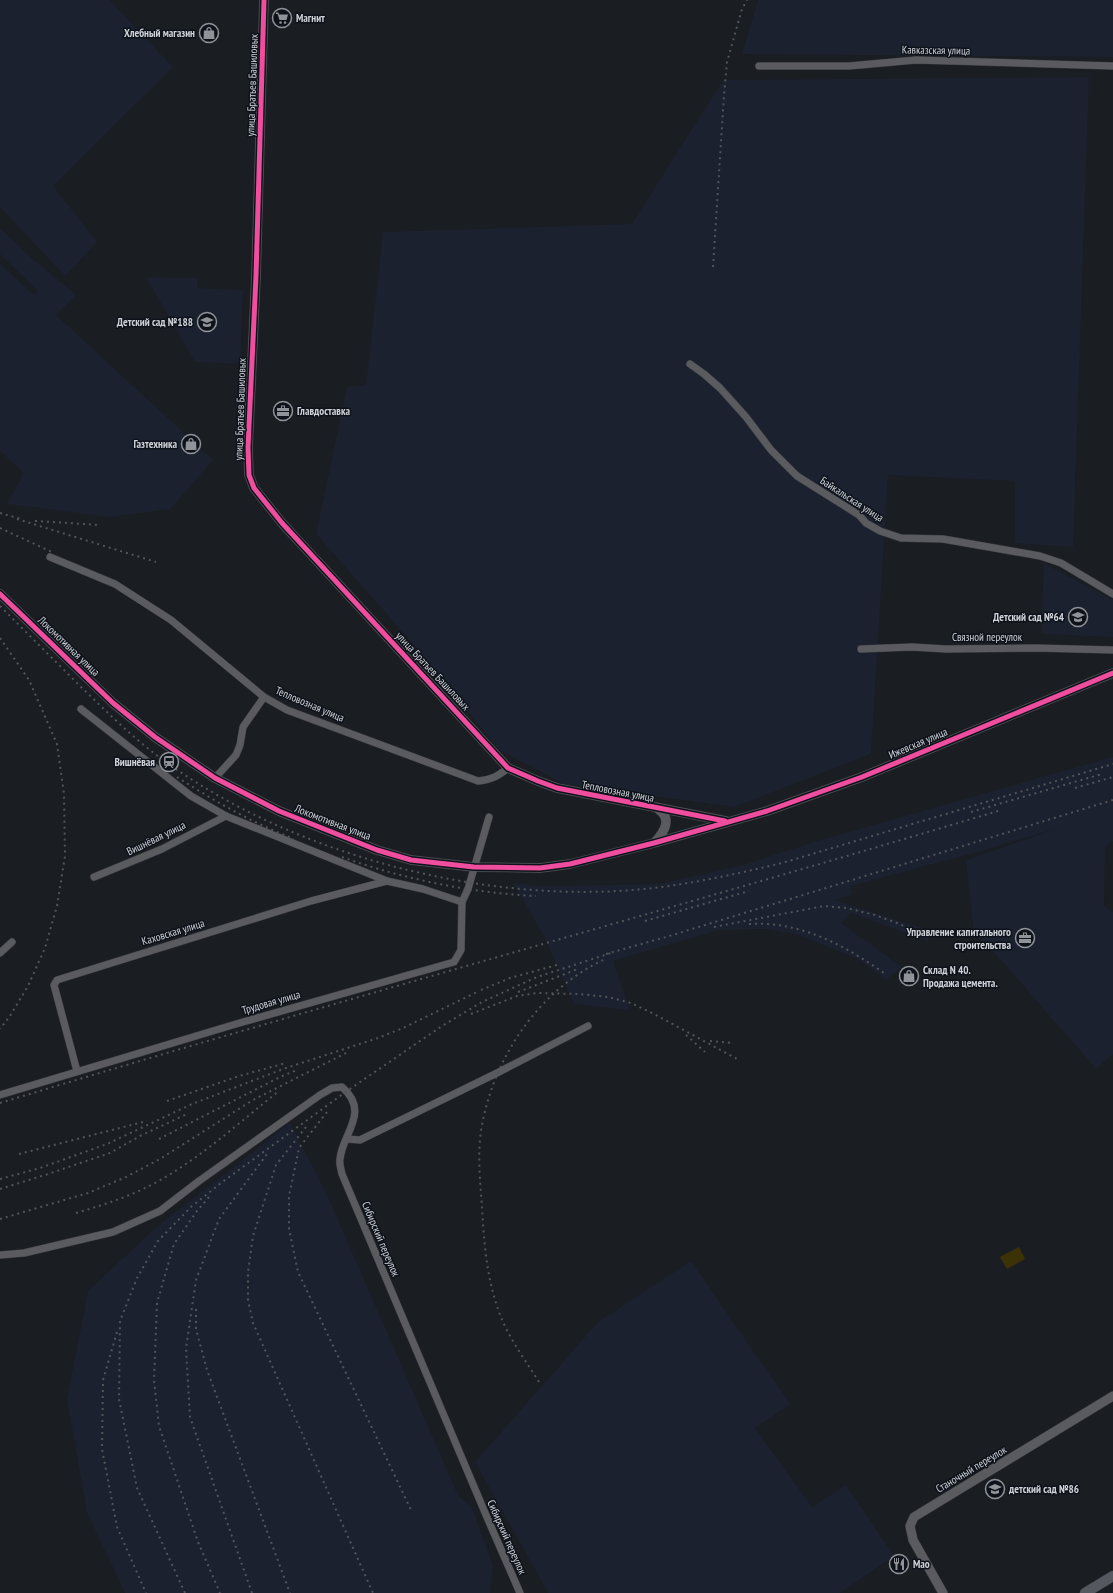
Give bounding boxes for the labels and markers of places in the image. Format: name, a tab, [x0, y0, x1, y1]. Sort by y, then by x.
supermarket icon: Магнит	[271, 7, 293, 29]
place label: Магнит	[296, 11, 325, 25]
shop icon: Хлебный магазин	[198, 22, 220, 44]
place label: Хлебный магазин	[124, 26, 195, 40]
school or university icon: Детский сад №188	[196, 311, 218, 333]
place label: Детский сад №188	[117, 315, 193, 329]
office icon: Главдоставка	[272, 400, 294, 422]
place label: Главдоставка	[297, 404, 350, 418]
shop icon: Газтехника	[180, 433, 202, 455]
place label: Газтехника	[133, 437, 177, 451]
school or university icon: Детский сад №64	[1067, 606, 1089, 628]
place label: Детский сад №64	[993, 610, 1065, 624]
station icon: Вишнёвая	[158, 751, 180, 773]
place label: Вишнёвая	[114, 755, 155, 769]
place label: Управление капитального строительства	[906, 925, 1011, 952]
office icon: Управление капитального строительства	[1014, 927, 1036, 949]
place label: Склад N 40. Продажа цемента.	[923, 963, 998, 990]
shop icon: Склад N 40. Продажа цемента.	[898, 965, 920, 987]
school or university icon: детский сад №86	[984, 1478, 1006, 1500]
place label: детский сад №86	[1008, 1482, 1079, 1496]
restaurant icon: Мао	[888, 1553, 910, 1575]
place label: Мао	[913, 1557, 930, 1571]

